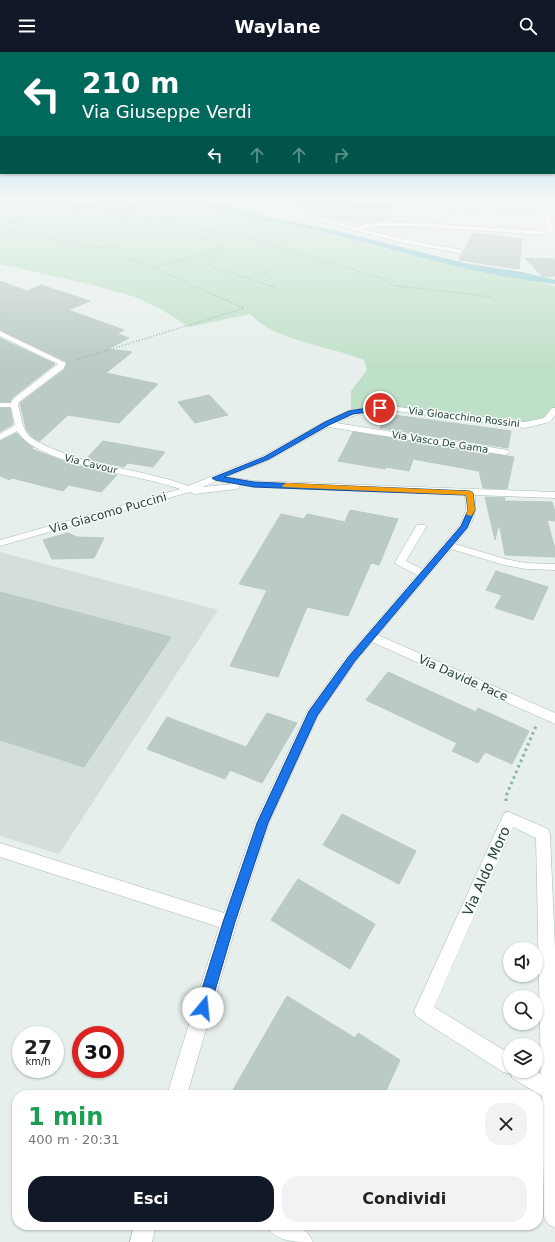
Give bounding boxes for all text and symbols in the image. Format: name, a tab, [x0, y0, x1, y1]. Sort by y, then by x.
icon: menu	[16, 15, 38, 37]
icon: search	[517, 15, 539, 37]
text: Waylane	[235, 16, 320, 37]
text: 210 m	[82, 67, 179, 100]
icon: left	[16, 68, 68, 120]
text: Via Giuseppe Verdi	[82, 101, 252, 122]
icon: left	[204, 144, 226, 166]
icon: ahead	[246, 144, 268, 166]
icon: ahead	[288, 144, 310, 166]
icon: right	[330, 144, 352, 166]
pin	[363, 391, 397, 425]
icon: arrive	[369, 397, 391, 419]
street label: Via Gioacchino Rossini	[408, 405, 520, 429]
street label: Via Vasco De Gama	[391, 429, 489, 455]
street label: Via Cavour	[63, 452, 120, 476]
street label: Via Giacomo Puccini	[48, 490, 168, 536]
street label: Via Davide Pace	[416, 652, 510, 704]
street label: Via Aldo Moro	[459, 824, 513, 918]
map controls	[503, 942, 543, 1078]
button: sound	[503, 942, 543, 982]
position arrow	[182, 987, 224, 1029]
button: search	[503, 990, 543, 1030]
speed limit sign: 30	[72, 1026, 124, 1078]
text: 27	[24, 1035, 52, 1059]
button: layers	[503, 1038, 543, 1078]
text: km/h	[25, 1056, 51, 1067]
text: 1 min	[28, 1103, 103, 1131]
button: close	[485, 1103, 527, 1145]
text: 400 m · 20:31	[28, 1132, 119, 1147]
button: Esci	[28, 1176, 274, 1222]
button: Condividi	[282, 1176, 527, 1222]

